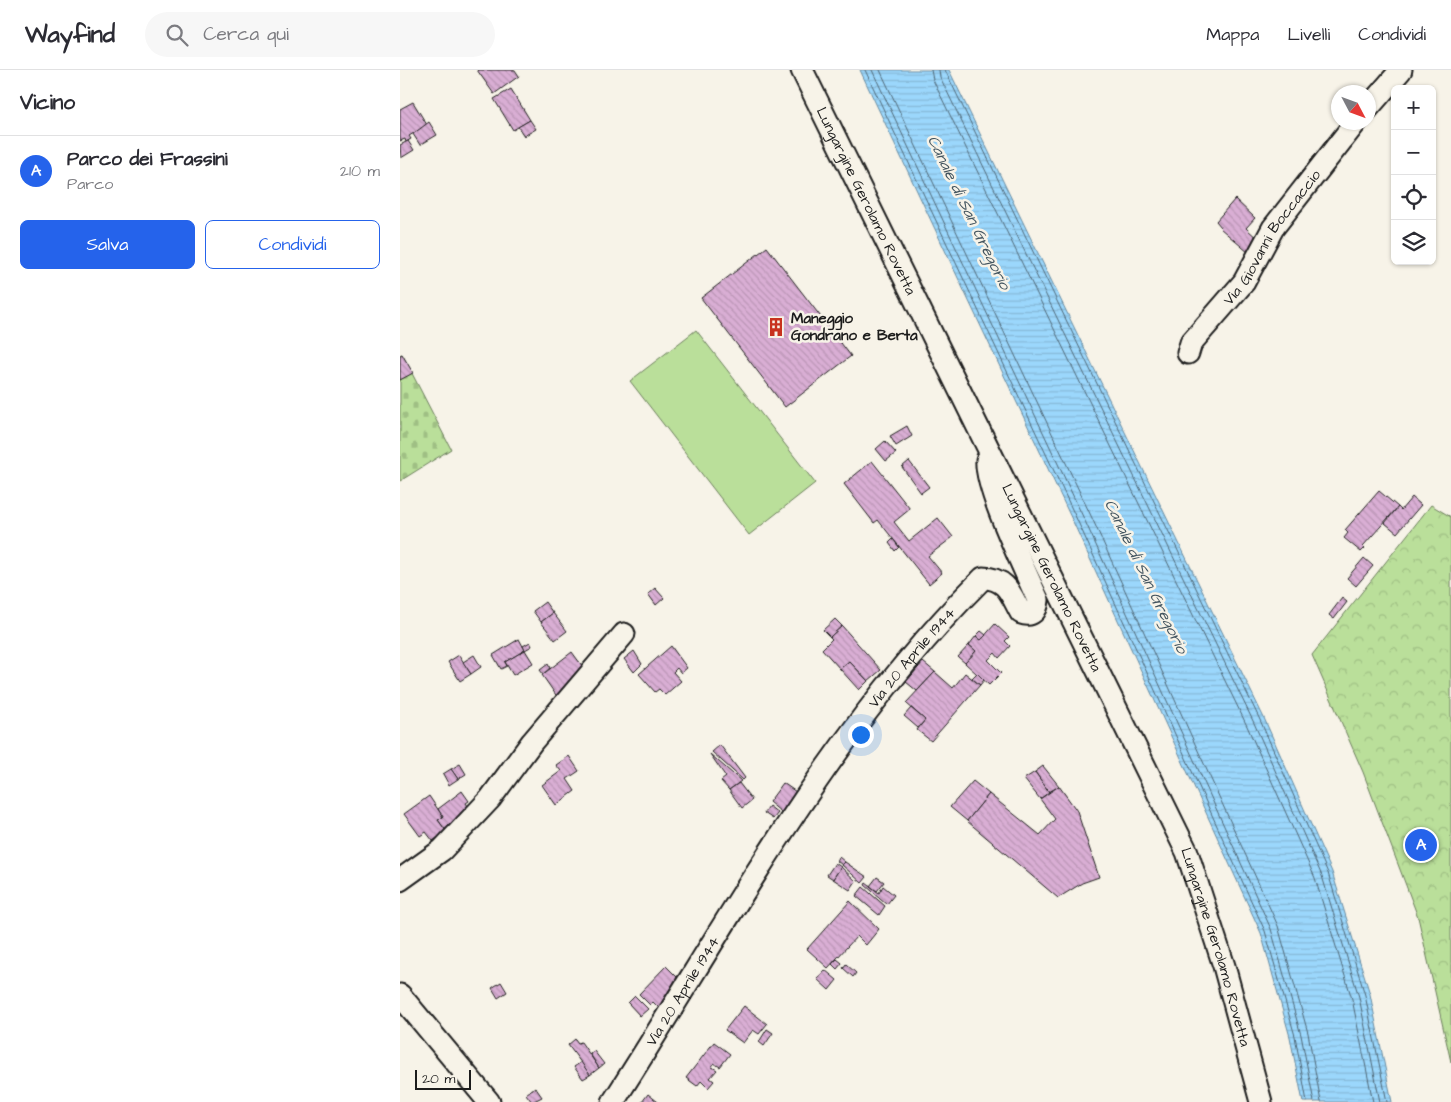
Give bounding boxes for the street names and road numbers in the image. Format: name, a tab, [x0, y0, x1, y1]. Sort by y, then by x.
street label: Lungargine Gerolamo Rovetta	[811, 104, 921, 299]
street label: Via Giovanni Boccaccio	[1218, 165, 1326, 310]
street label: Lungargine Gerolamo Rovetta	[996, 481, 1107, 676]
street label: Via 20 Aprile 1944	[864, 603, 960, 712]
street label: Lungargine Gerolamo Rovetta	[1175, 845, 1256, 1049]
street label: Via 20 Aprile 1944	[641, 932, 725, 1050]

